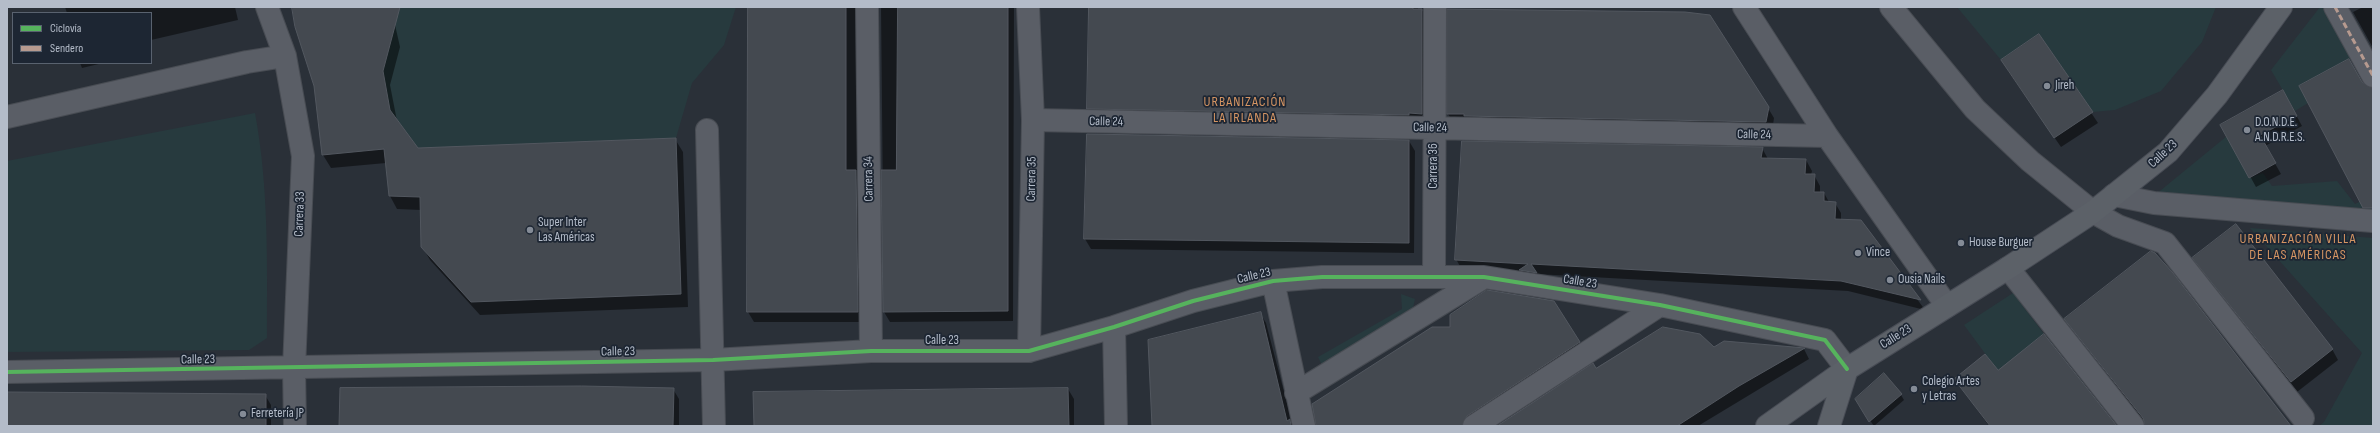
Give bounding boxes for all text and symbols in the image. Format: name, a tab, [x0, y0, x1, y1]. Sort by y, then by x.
legend	[12, 12, 152, 64]
text: Ciclovía	[50, 21, 81, 36]
text: Sendero	[50, 41, 83, 56]
place label: Jireh	[2055, 78, 2074, 94]
marker: Jireh	[2042, 81, 2052, 91]
district label: URBANIZACIÓN LA IRLANDA	[1204, 94, 1286, 126]
street label: Calle 24	[1089, 114, 1123, 130]
place label: D.O.N.D.E. A.N.D.R.E.S.	[2255, 115, 2305, 146]
street label: Calle 24	[1413, 120, 1447, 136]
marker: D.O.N.D.E. A.N.D.R.E.S.	[2242, 125, 2252, 135]
street label: Calle 24	[1737, 127, 1771, 143]
street label: Calle 23	[2145, 137, 2181, 171]
street label: Carrera 36	[1426, 143, 1442, 189]
street label: Carrera 34	[861, 156, 877, 202]
street label: Carrera 35	[1024, 156, 1040, 202]
street label: Carrera 33	[291, 191, 309, 237]
place label: Super Inter Las Américas	[538, 215, 595, 246]
marker: Super Inter Las Américas	[525, 225, 535, 235]
district label: URBANIZACIÓN VILLA DE LAS AMÉRICAS	[2240, 231, 2356, 264]
place label: House Burguer	[1969, 235, 2033, 251]
marker: House Burguer	[1956, 238, 1966, 248]
place label: Vince	[1866, 245, 1890, 261]
marker: Vince	[1853, 248, 1863, 258]
street label: Calle 23	[1236, 265, 1272, 287]
street label: Calle 23	[1562, 272, 1598, 292]
place label: Ousia Nails	[1898, 272, 1945, 288]
marker: Ousia Nails	[1885, 275, 1895, 285]
street label: Calle 23	[1877, 321, 1915, 353]
street label: Calle 23	[925, 333, 959, 349]
street label: Calle 23	[601, 344, 635, 360]
street label: Calle 23	[181, 352, 215, 368]
place label: Colegio Artes y Letras	[1922, 374, 1980, 405]
marker: Colegio Artes y Letras	[1909, 384, 1919, 394]
place label: Ferretería JP	[251, 406, 304, 422]
marker: Ferretería JP	[238, 409, 248, 419]

